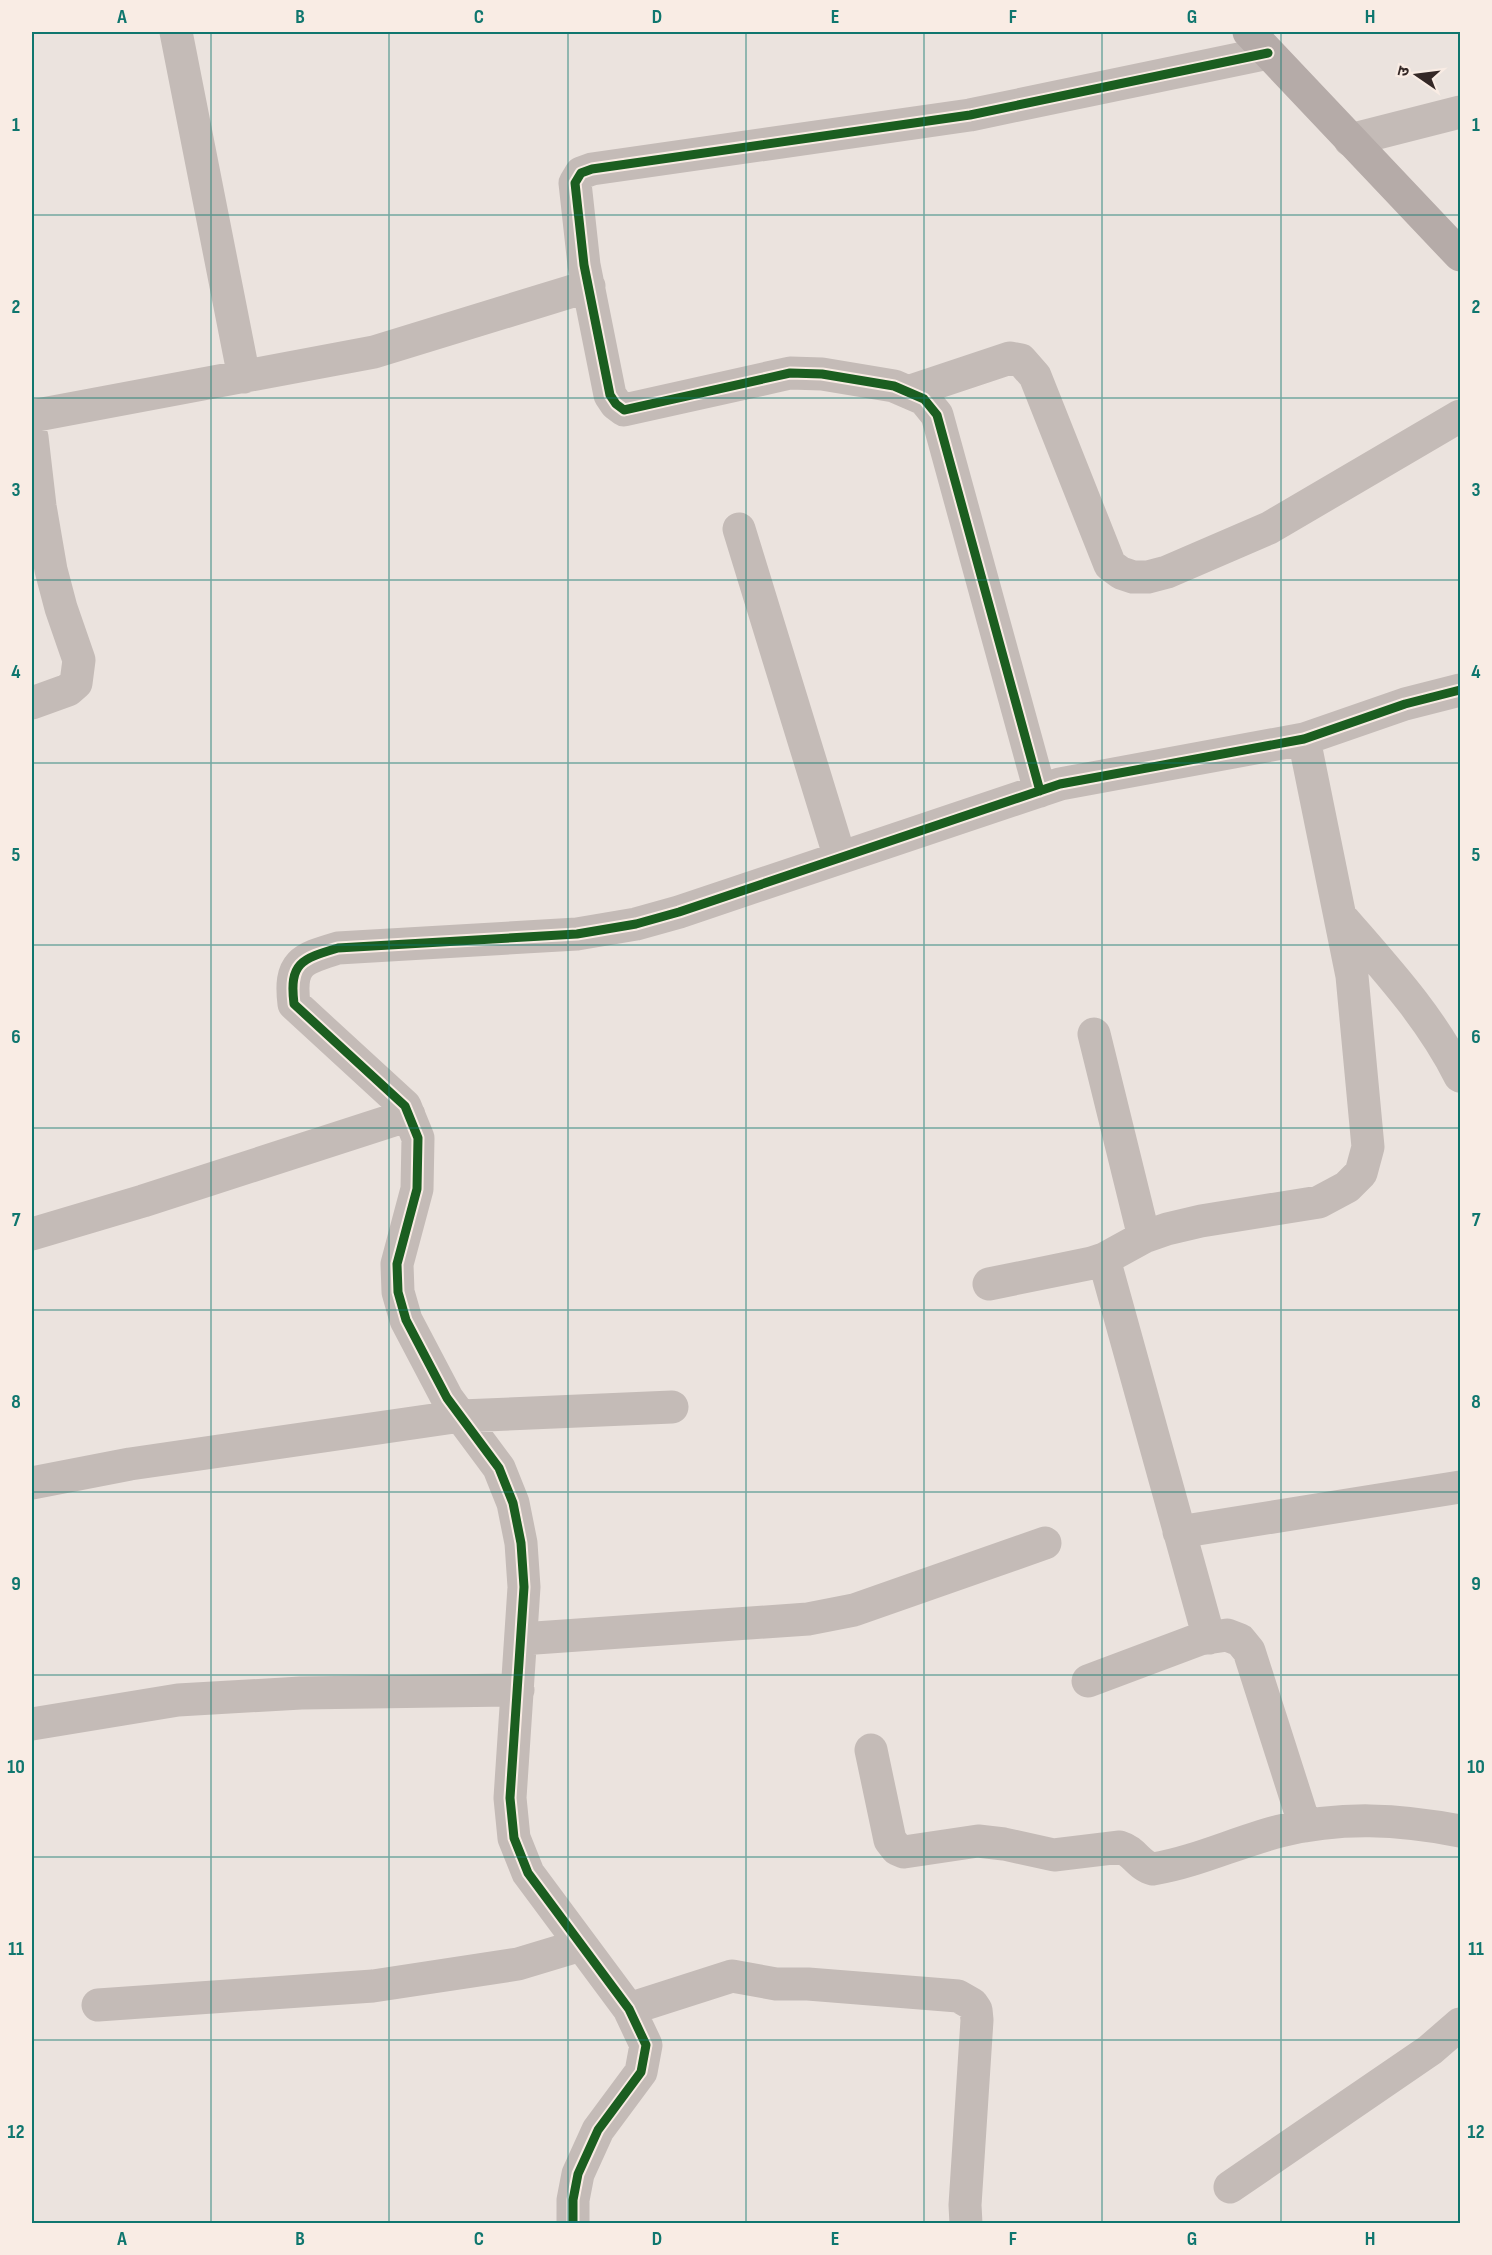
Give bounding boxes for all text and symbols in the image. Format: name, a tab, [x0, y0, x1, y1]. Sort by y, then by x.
text: A	[116, 5, 127, 29]
text: B	[295, 5, 305, 29]
text: C	[474, 5, 484, 29]
text: D	[652, 5, 662, 29]
text: E	[831, 5, 839, 29]
text: F	[1009, 5, 1017, 29]
text: G	[1187, 5, 1197, 29]
text: H	[1365, 5, 1375, 29]
north arrow	[1387, 45, 1447, 105]
text: उ	[1394, 64, 1414, 79]
text: 1	[12, 113, 20, 137]
text: 1	[1472, 113, 1480, 137]
text: 2	[12, 295, 20, 319]
text: 2	[1472, 295, 1480, 319]
text: 3	[12, 478, 21, 502]
text: 3	[1472, 478, 1481, 502]
text: 4	[11, 660, 21, 684]
text: 4	[1471, 660, 1481, 684]
text: 5	[12, 843, 21, 867]
text: 5	[1472, 843, 1481, 867]
text: 6	[11, 1025, 21, 1049]
text: 6	[1471, 1025, 1481, 1049]
text: 7	[12, 1208, 21, 1232]
text: 7	[1472, 1208, 1481, 1232]
text: 8	[11, 1390, 21, 1414]
text: 8	[1471, 1390, 1481, 1414]
text: 9	[11, 1572, 21, 1596]
text: 9	[1471, 1572, 1481, 1596]
text: 10	[7, 1755, 25, 1779]
text: 10	[1467, 1755, 1485, 1779]
text: 11	[8, 1937, 24, 1961]
text: 11	[1468, 1937, 1484, 1961]
text: 12	[8, 2120, 24, 2144]
text: 12	[1468, 2120, 1484, 2144]
text: A	[116, 2227, 127, 2251]
text: B	[295, 2227, 305, 2251]
text: C	[474, 2227, 484, 2251]
text: D	[652, 2227, 662, 2251]
text: E	[831, 2227, 839, 2251]
text: F	[1009, 2227, 1017, 2251]
text: G	[1187, 2227, 1197, 2251]
text: H	[1365, 2227, 1375, 2251]

